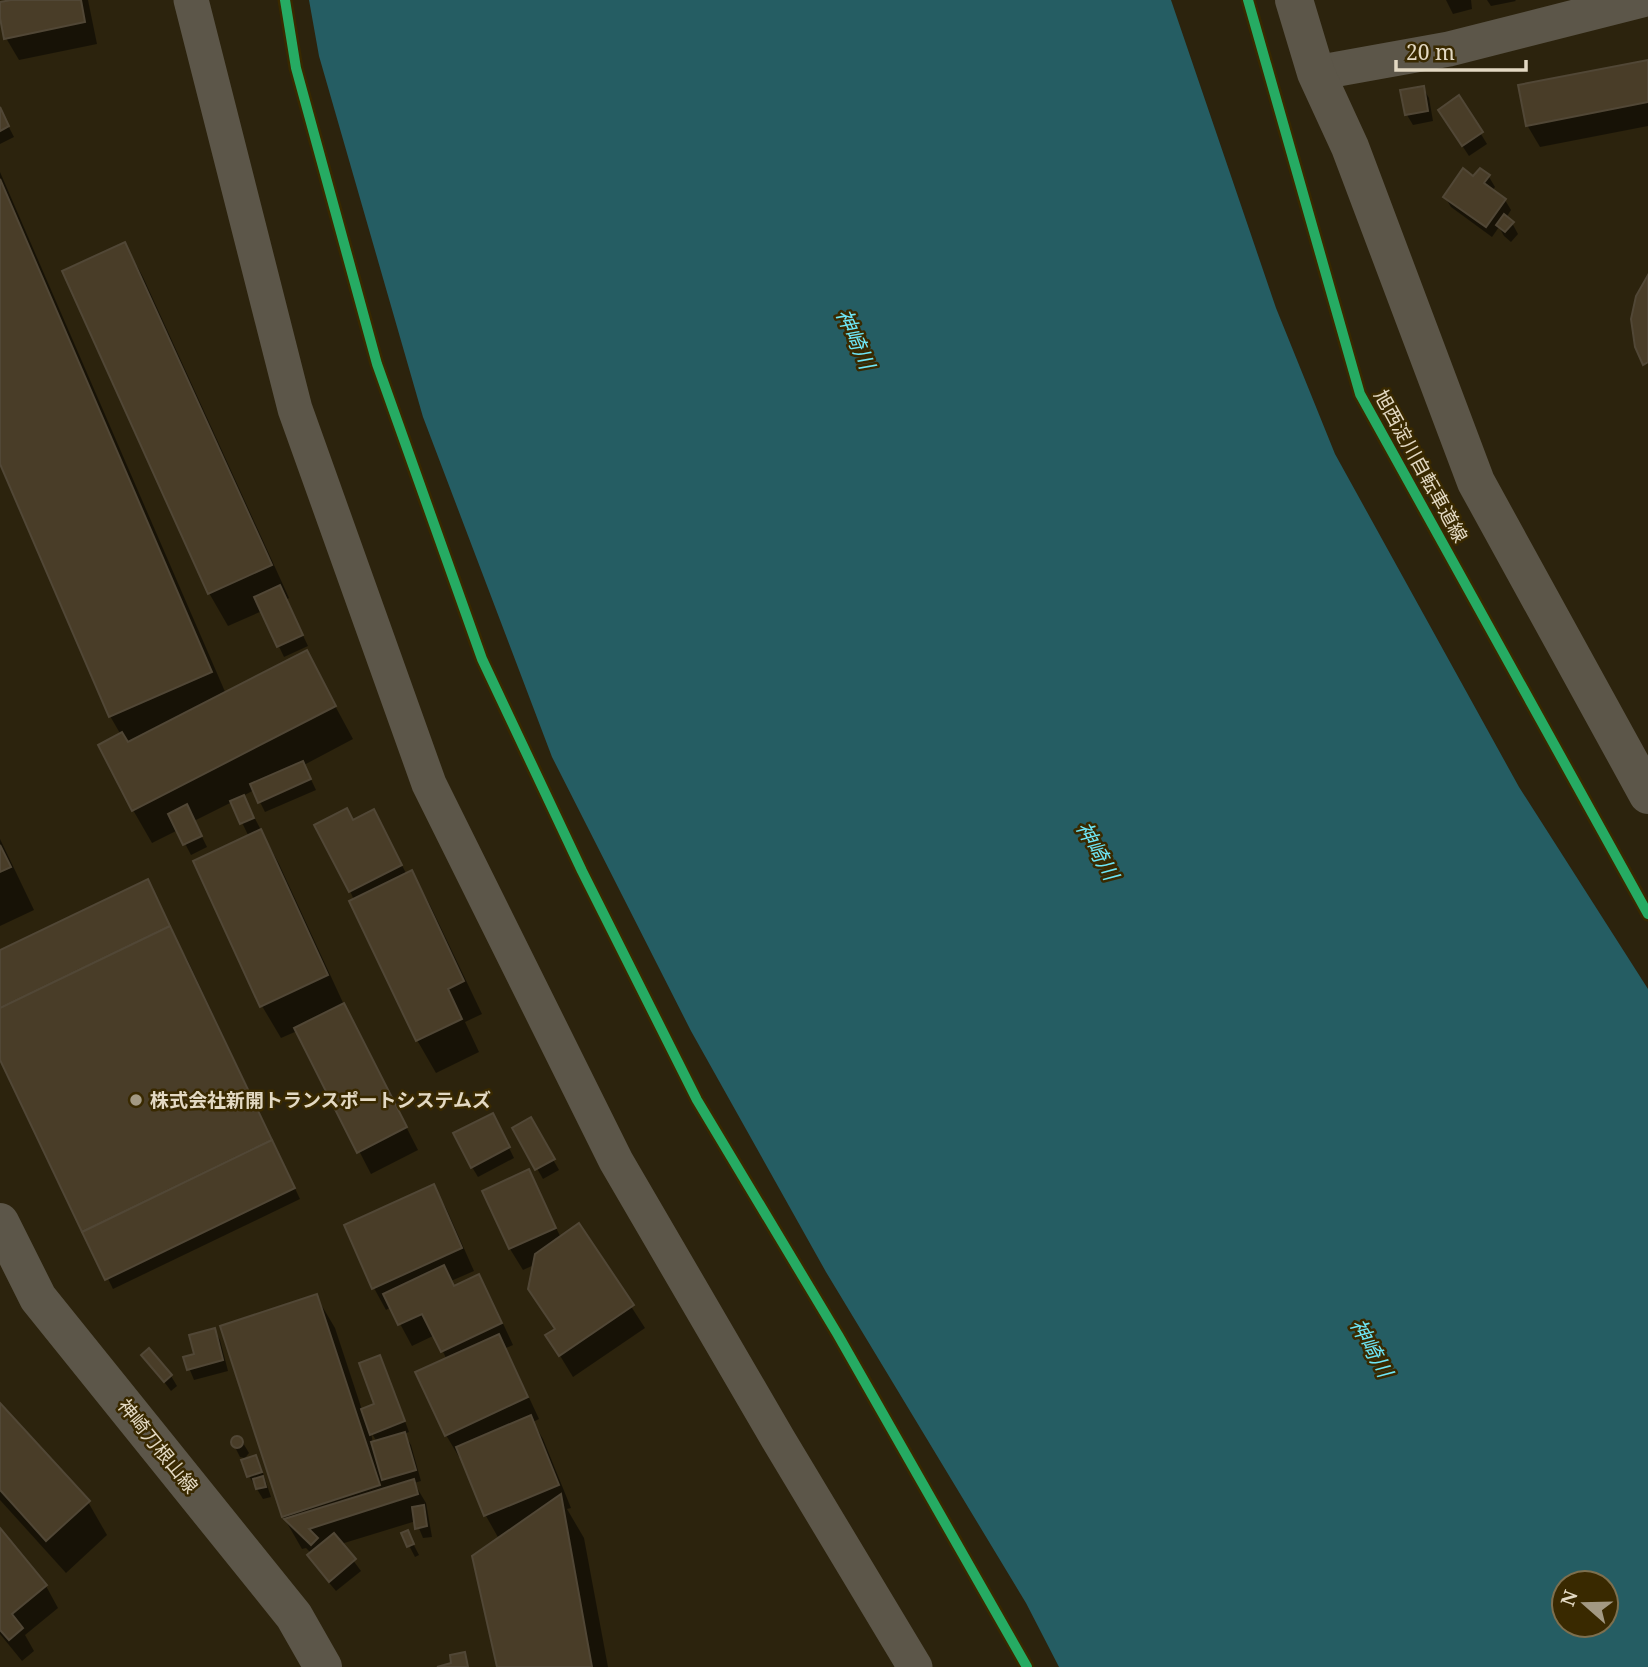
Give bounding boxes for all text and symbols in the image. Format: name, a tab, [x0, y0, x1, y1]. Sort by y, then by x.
scale bar	[1396, 28, 1526, 72]
text: 20 m	[1406, 38, 1455, 66]
water label: 神崎川	[830, 304, 882, 375]
street label: 旭西淀川自転車道線	[1368, 385, 1474, 547]
water label: 神崎川	[1070, 816, 1126, 887]
place label: 株式会社新開トランスポートシステムズ	[150, 1087, 491, 1113]
marker: 株式会社新開トランスポートシステムズ	[128, 1092, 144, 1108]
water label: 神崎川	[1344, 1313, 1400, 1384]
street label: 神崎刀根山線	[112, 1394, 204, 1498]
north arrow	[1550, 1569, 1620, 1639]
text: N	[1554, 1587, 1584, 1610]

